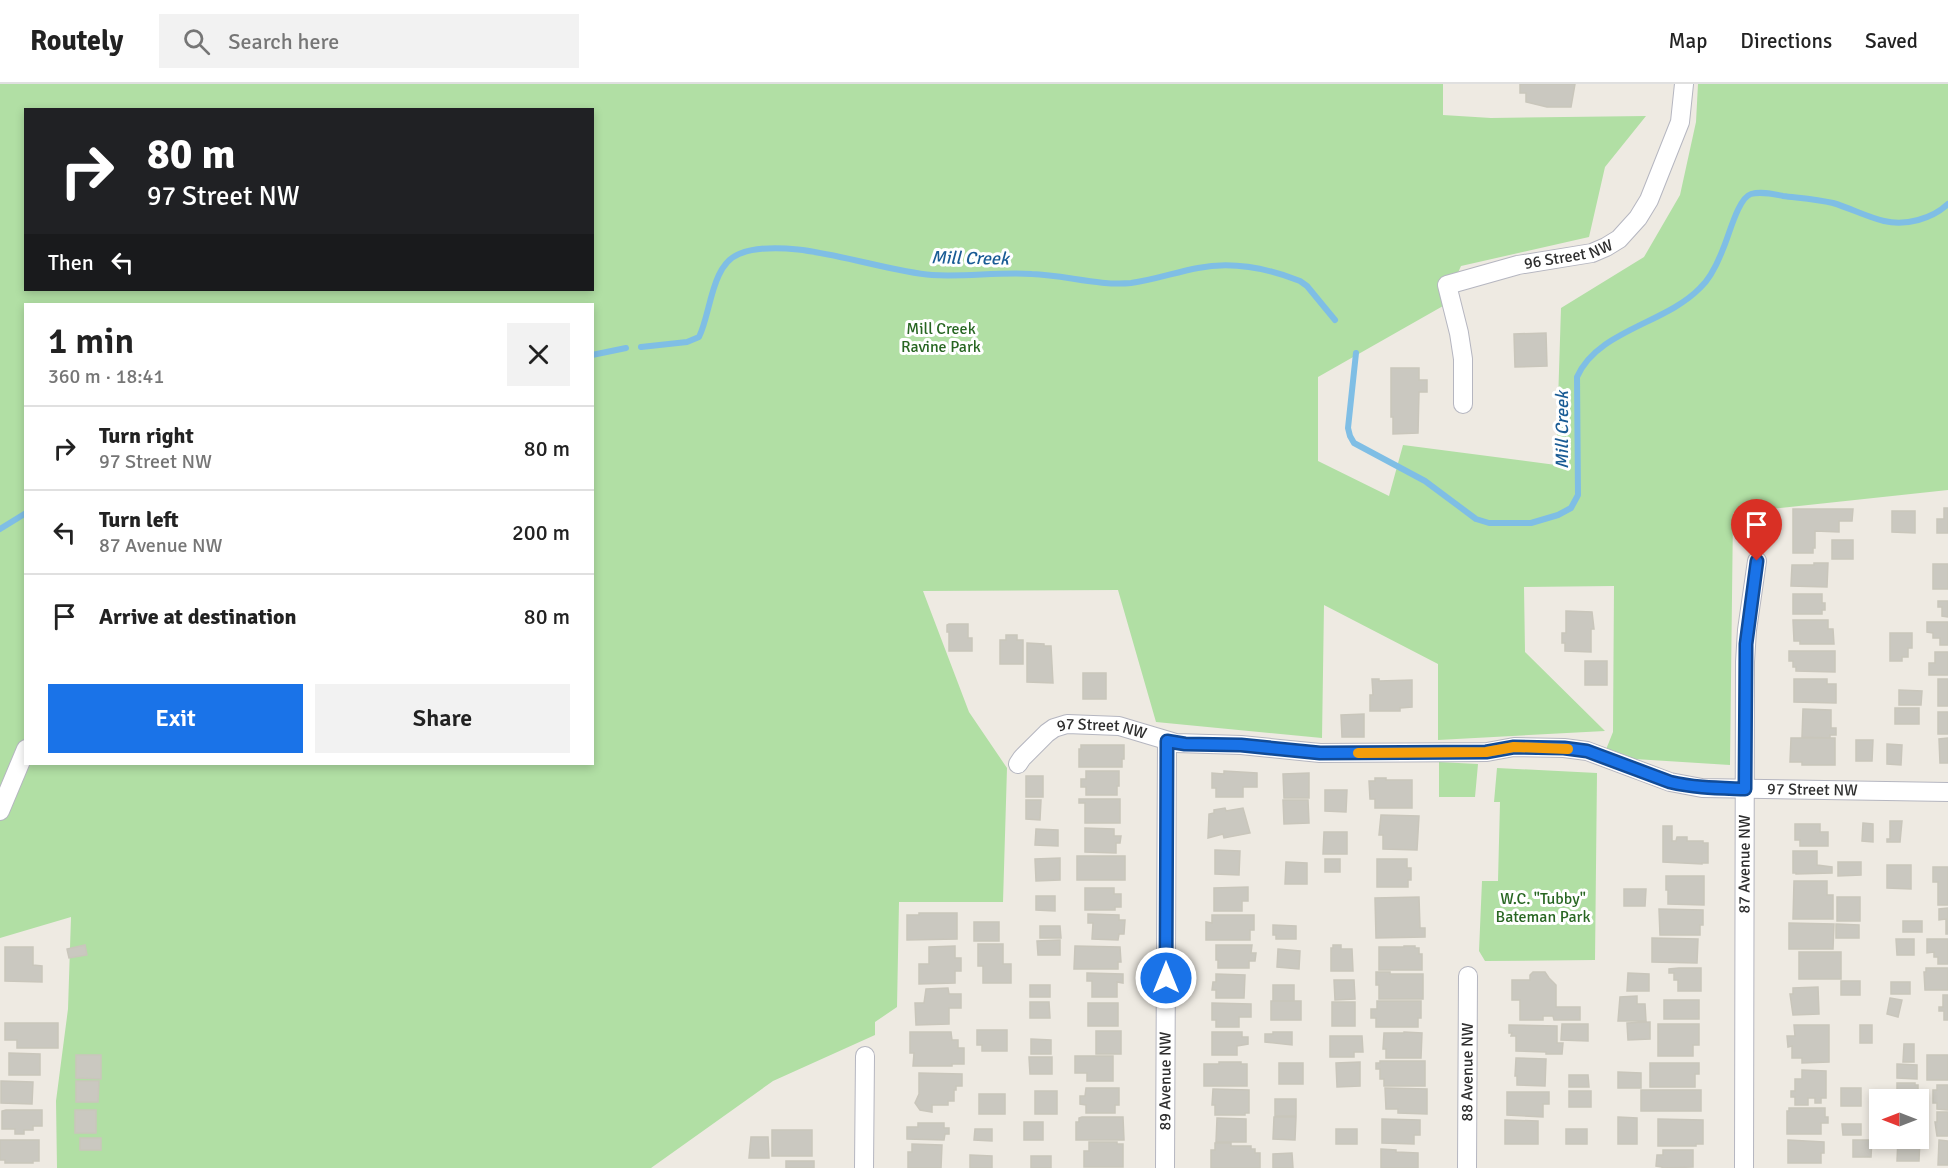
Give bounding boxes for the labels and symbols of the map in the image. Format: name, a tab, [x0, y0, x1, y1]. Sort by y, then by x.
street label: 96 Street NW	[1522, 235, 1616, 274]
water label: Mill Creek	[931, 246, 1011, 270]
park label: Mill Creek Ravine Park	[901, 319, 981, 357]
water label: Mill Creek	[1551, 389, 1573, 469]
pin	[1731, 499, 1782, 561]
street label: 97 Street NW	[1054, 714, 1150, 744]
street label: 97 Street NW	[1767, 779, 1858, 801]
street label: 87 Avenue NW	[1735, 814, 1755, 913]
park label: W.C. "Tubby" Bateman Park	[1496, 889, 1590, 927]
position arrow	[1134, 946, 1198, 1010]
street label: 88 Avenue NW	[1457, 1022, 1478, 1122]
street label: 89 Avenue NW	[1155, 1031, 1176, 1131]
north arrow	[1869, 1089, 1929, 1149]

